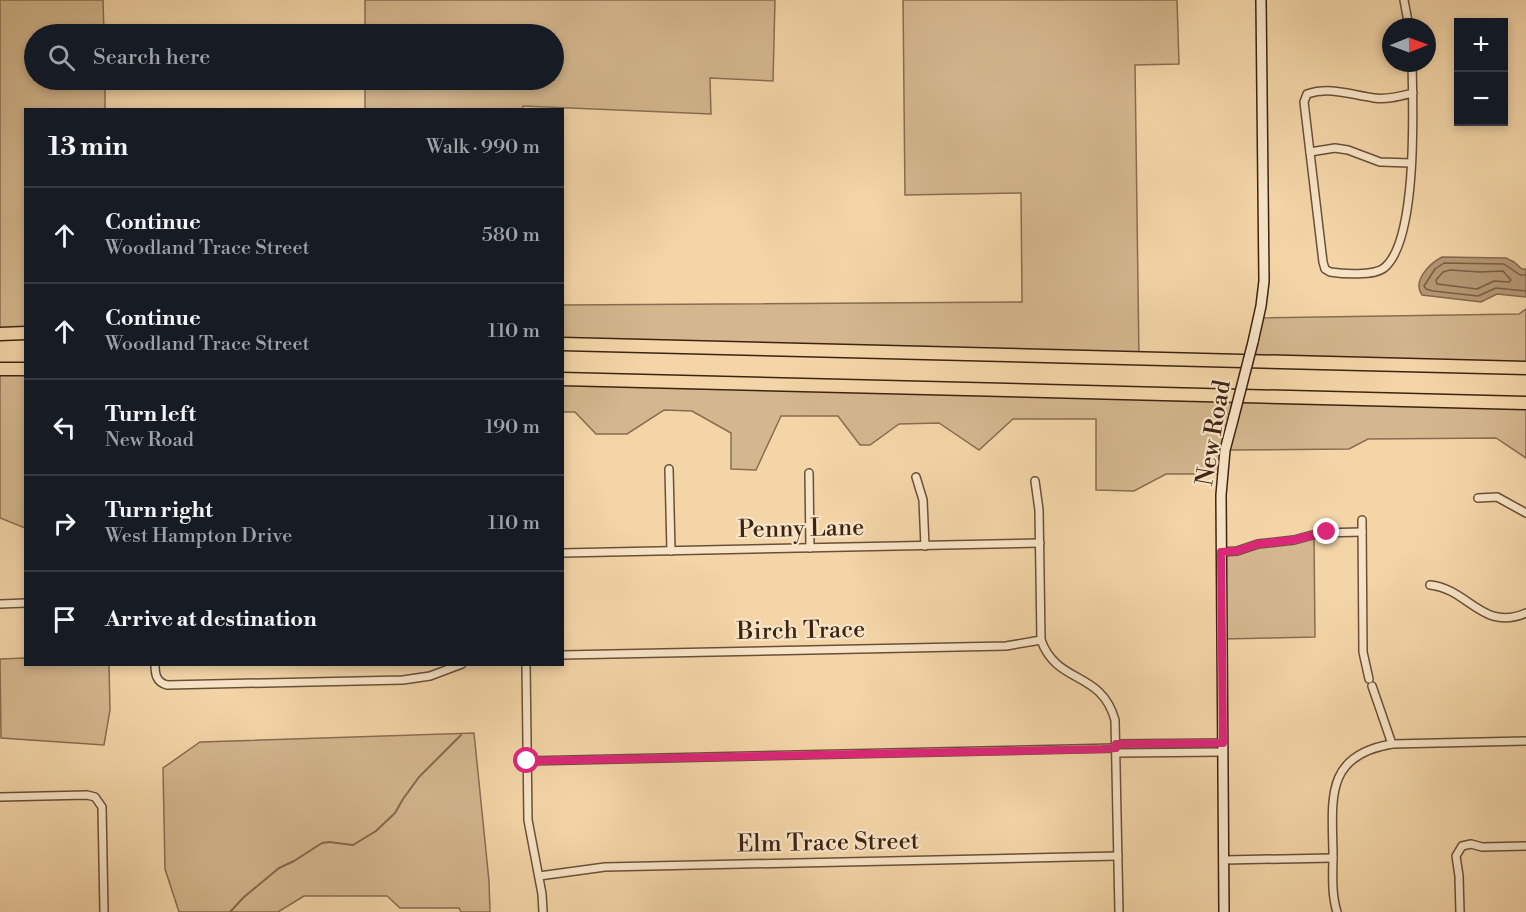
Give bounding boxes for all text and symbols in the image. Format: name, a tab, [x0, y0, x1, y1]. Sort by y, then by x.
north arrow	[1382, 18, 1436, 72]
map controls	[1454, 18, 1508, 126]
button: +	[1454, 18, 1508, 72]
search box	[24, 24, 564, 90]
icon: search	[45, 41, 78, 74]
text: Search here	[93, 44, 210, 71]
button: −	[1454, 72, 1508, 126]
text: 13 min	[48, 131, 128, 163]
text: Walk · 990 m	[426, 135, 540, 160]
text: Continue	[105, 209, 201, 236]
icon: ahead	[48, 219, 81, 252]
text: 580 m	[482, 223, 540, 248]
text: Woodland Trace Street	[105, 236, 310, 261]
text: Continue	[105, 305, 201, 332]
icon: ahead	[48, 315, 81, 348]
text: 110 m	[488, 319, 540, 344]
text: Woodland Trace Street	[105, 332, 310, 357]
street label: New Road	[1190, 377, 1238, 488]
text: Turn left	[105, 401, 196, 428]
icon: left	[48, 411, 81, 444]
text: 190 m	[485, 415, 540, 440]
text: New Road	[105, 428, 194, 453]
text: Turn right	[105, 497, 213, 524]
icon: right	[48, 507, 81, 540]
text: 110 m	[488, 511, 540, 536]
street label: Penny Lane	[738, 513, 864, 545]
route end	[1313, 518, 1339, 544]
text: West Hampton Drive	[105, 524, 292, 549]
icon: arrive	[48, 603, 81, 636]
text: Arrive at destination	[105, 606, 317, 633]
street label: Birch Trace	[735, 615, 866, 647]
route start	[513, 747, 539, 773]
street label: Elm Trace Street	[737, 826, 920, 860]

